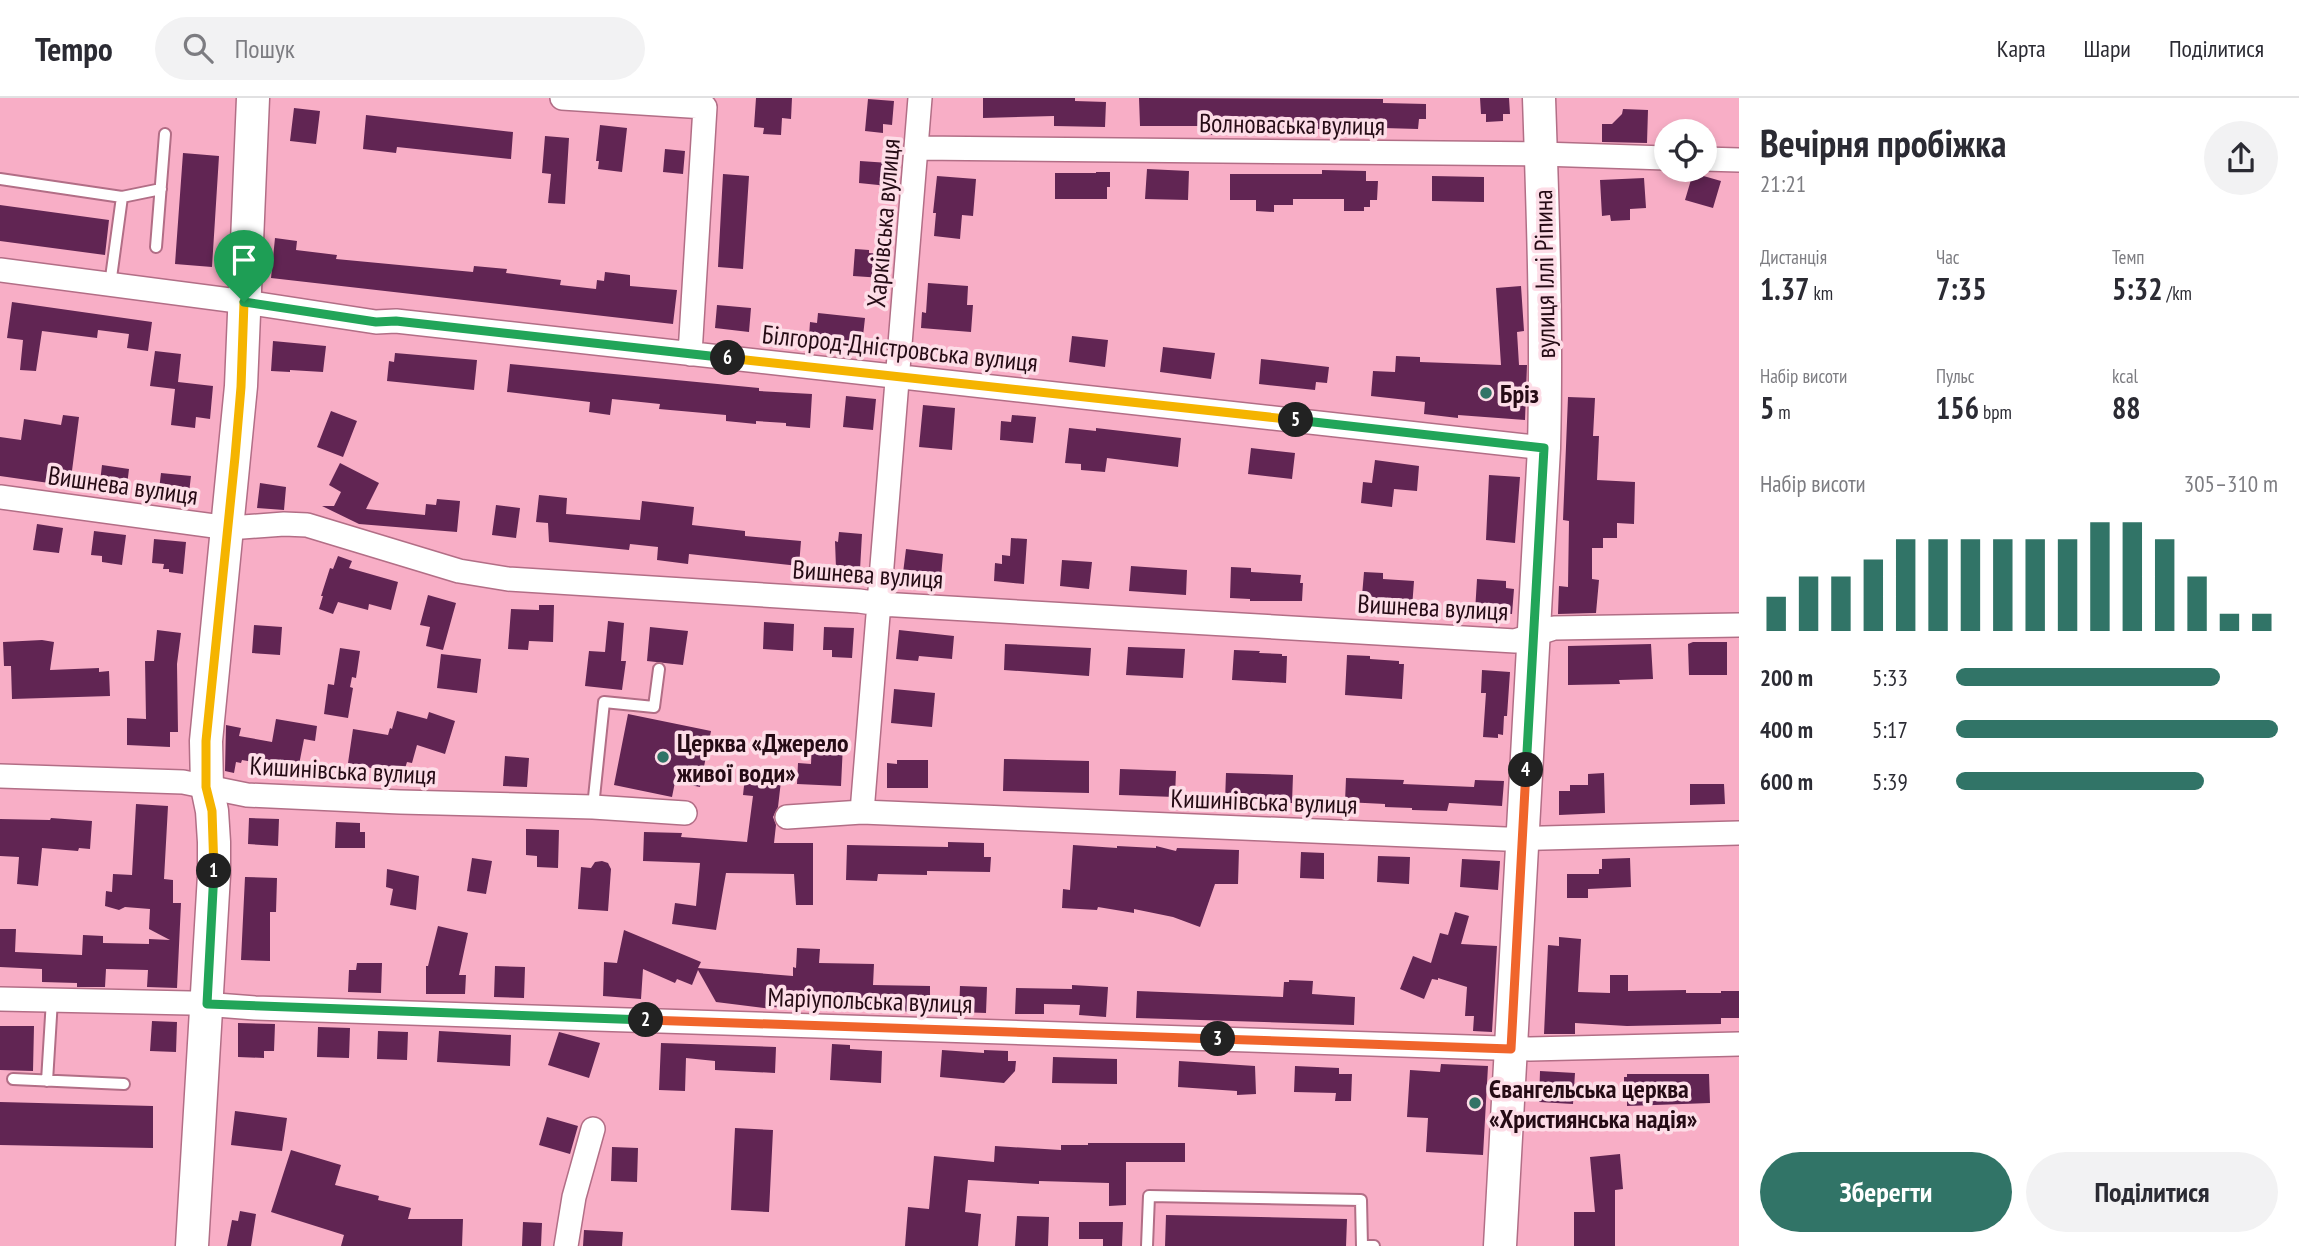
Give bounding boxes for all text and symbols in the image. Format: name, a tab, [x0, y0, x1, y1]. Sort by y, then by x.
search box	[155, 17, 645, 80]
text: Tempo	[35, 27, 113, 70]
icon: search	[179, 29, 217, 67]
text: Пошук	[235, 32, 295, 65]
text: Карта	[1997, 33, 2046, 64]
text: Шари	[2084, 33, 2131, 64]
text: Поділитися	[2169, 33, 2264, 64]
street label: Волноваська вулиця	[1199, 106, 1385, 142]
text: Вечірня пробіжка	[1760, 118, 2006, 167]
map controls	[1654, 119, 1717, 182]
button: locate	[1654, 119, 1717, 182]
button: share	[2204, 121, 2278, 195]
street label: Харківська вулиця	[859, 137, 907, 309]
text: 21:21	[1760, 169, 1806, 198]
street label: вулиця Іллі Ріпина	[1526, 189, 1562, 359]
pin	[214, 230, 274, 302]
icon: arrive	[225, 241, 263, 279]
text: Дистанція	[1760, 245, 1827, 269]
text: Час	[1936, 245, 1960, 269]
text: Темп	[2112, 245, 2144, 269]
text: 1.37	[1760, 269, 1809, 308]
text: 7:35	[1936, 269, 1987, 308]
text: 5:32	[2112, 269, 2163, 308]
text: km	[1809, 281, 1833, 305]
text: /km	[2163, 281, 2192, 305]
street label: Білгород-Дністровська вулиця	[761, 317, 1039, 379]
pin: 6	[710, 341, 746, 376]
text: 6	[723, 345, 732, 369]
text: Набір висоти	[1760, 364, 1847, 388]
text: Пульс	[1936, 364, 1974, 388]
text: kcal	[2112, 364, 2138, 388]
place label: Бріз	[1500, 377, 1539, 410]
marker: Бріз	[1478, 385, 1494, 401]
text: 5	[1760, 388, 1774, 427]
text: 156	[1936, 388, 1979, 427]
text: 88	[2112, 388, 2141, 427]
text: m	[1774, 400, 1791, 424]
text: bpm	[1979, 400, 2012, 424]
pin: 5	[1278, 402, 1314, 438]
text: 5	[1291, 407, 1300, 431]
street label: Вишнева вулиця	[46, 458, 200, 512]
text: Набір висоти	[1760, 469, 1866, 498]
text: 305–310 m	[2184, 469, 2278, 498]
street label: Вишнева вулиця	[792, 552, 944, 596]
street label: Вишнева вулиця	[1357, 587, 1509, 627]
text: 200 m	[1760, 663, 1813, 692]
text: 5:33	[1872, 663, 1908, 692]
text: 400 m	[1760, 715, 1813, 744]
text: 5:17	[1872, 715, 1908, 744]
place label: Церква «Джерело живої води»	[676, 726, 849, 789]
street label: Кишинівська вулиця	[249, 749, 437, 791]
marker: Церква «Джерело живої води»	[655, 749, 671, 765]
pin: 4	[1508, 752, 1544, 788]
text: 4	[1521, 757, 1530, 781]
text: 600 m	[1760, 767, 1813, 796]
text: 5:39	[1872, 767, 1908, 796]
street label: Кишинівська вулиця	[1170, 781, 1358, 821]
pin: 1	[196, 854, 232, 888]
text: 1	[209, 858, 218, 882]
street label: Маріупольська вулиця	[767, 980, 973, 1020]
pin: 2	[628, 1002, 664, 1038]
text: 2	[641, 1007, 650, 1031]
pin: 3	[1200, 1021, 1236, 1056]
text: 3	[1213, 1026, 1222, 1050]
place label: Євангельська церква «Християнська надія»	[1489, 1072, 1697, 1135]
marker: Євангельська церква «Християнська надія»	[1467, 1095, 1483, 1111]
button: Зберегти	[1760, 1152, 2012, 1232]
button: Поділитися	[2026, 1152, 2278, 1232]

